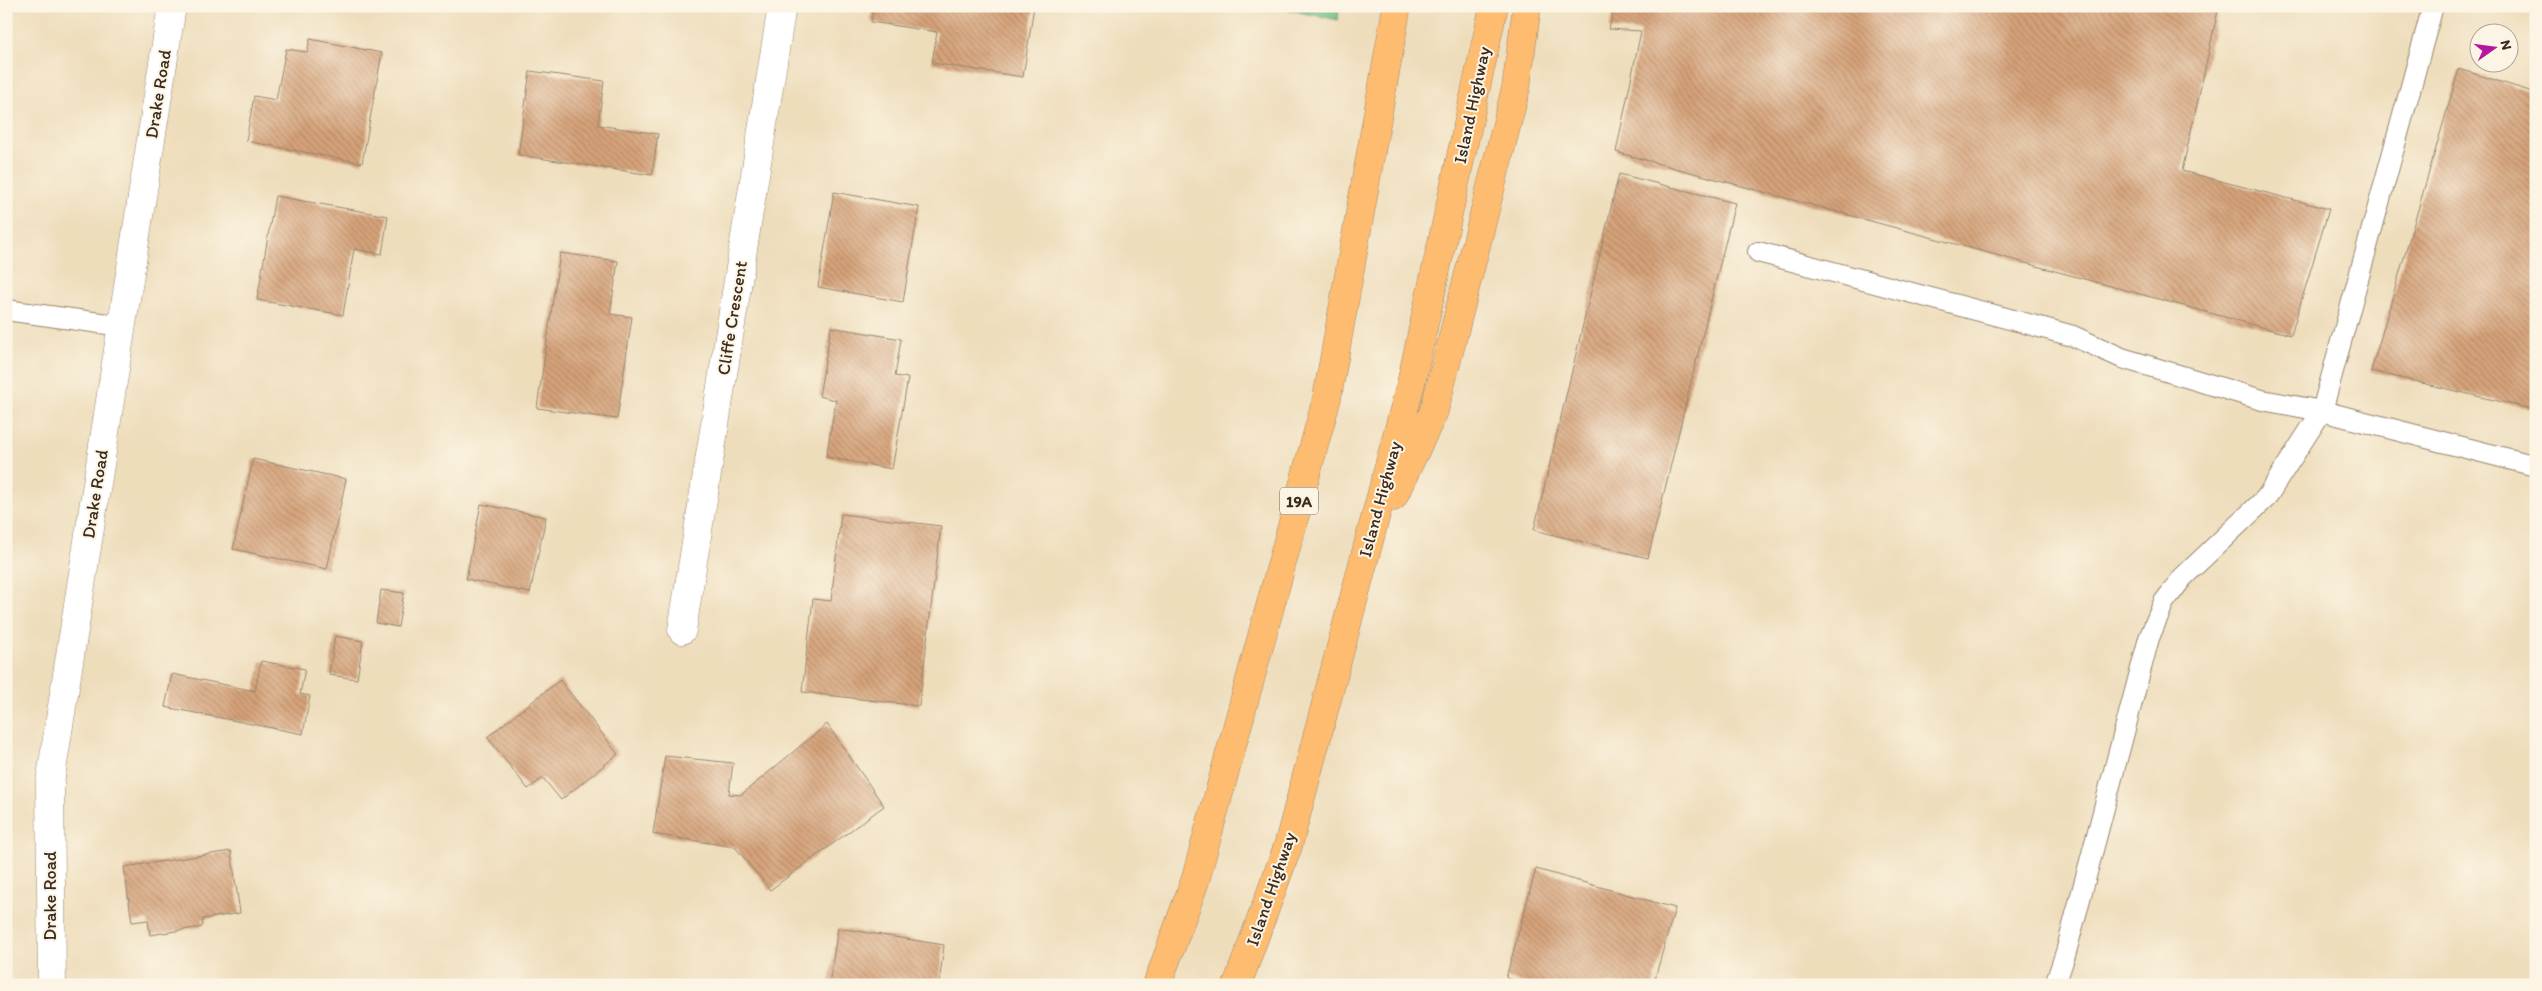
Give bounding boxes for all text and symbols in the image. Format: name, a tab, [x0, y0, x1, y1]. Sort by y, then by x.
north arrow	[2470, 22, 2520, 72]
text: N	[2497, 38, 2516, 52]
street label: Island Highway	[1449, 44, 1495, 166]
street label: Drake Road	[140, 48, 176, 140]
street label: Cliffe Crescent	[712, 259, 752, 377]
street label: Island Highway	[1354, 438, 1406, 559]
street label: Drake Road	[77, 448, 113, 540]
road number: 19A	[1280, 488, 1318, 514]
street label: Island Highway	[1241, 829, 1301, 949]
street label: Drake Road	[39, 851, 61, 941]

